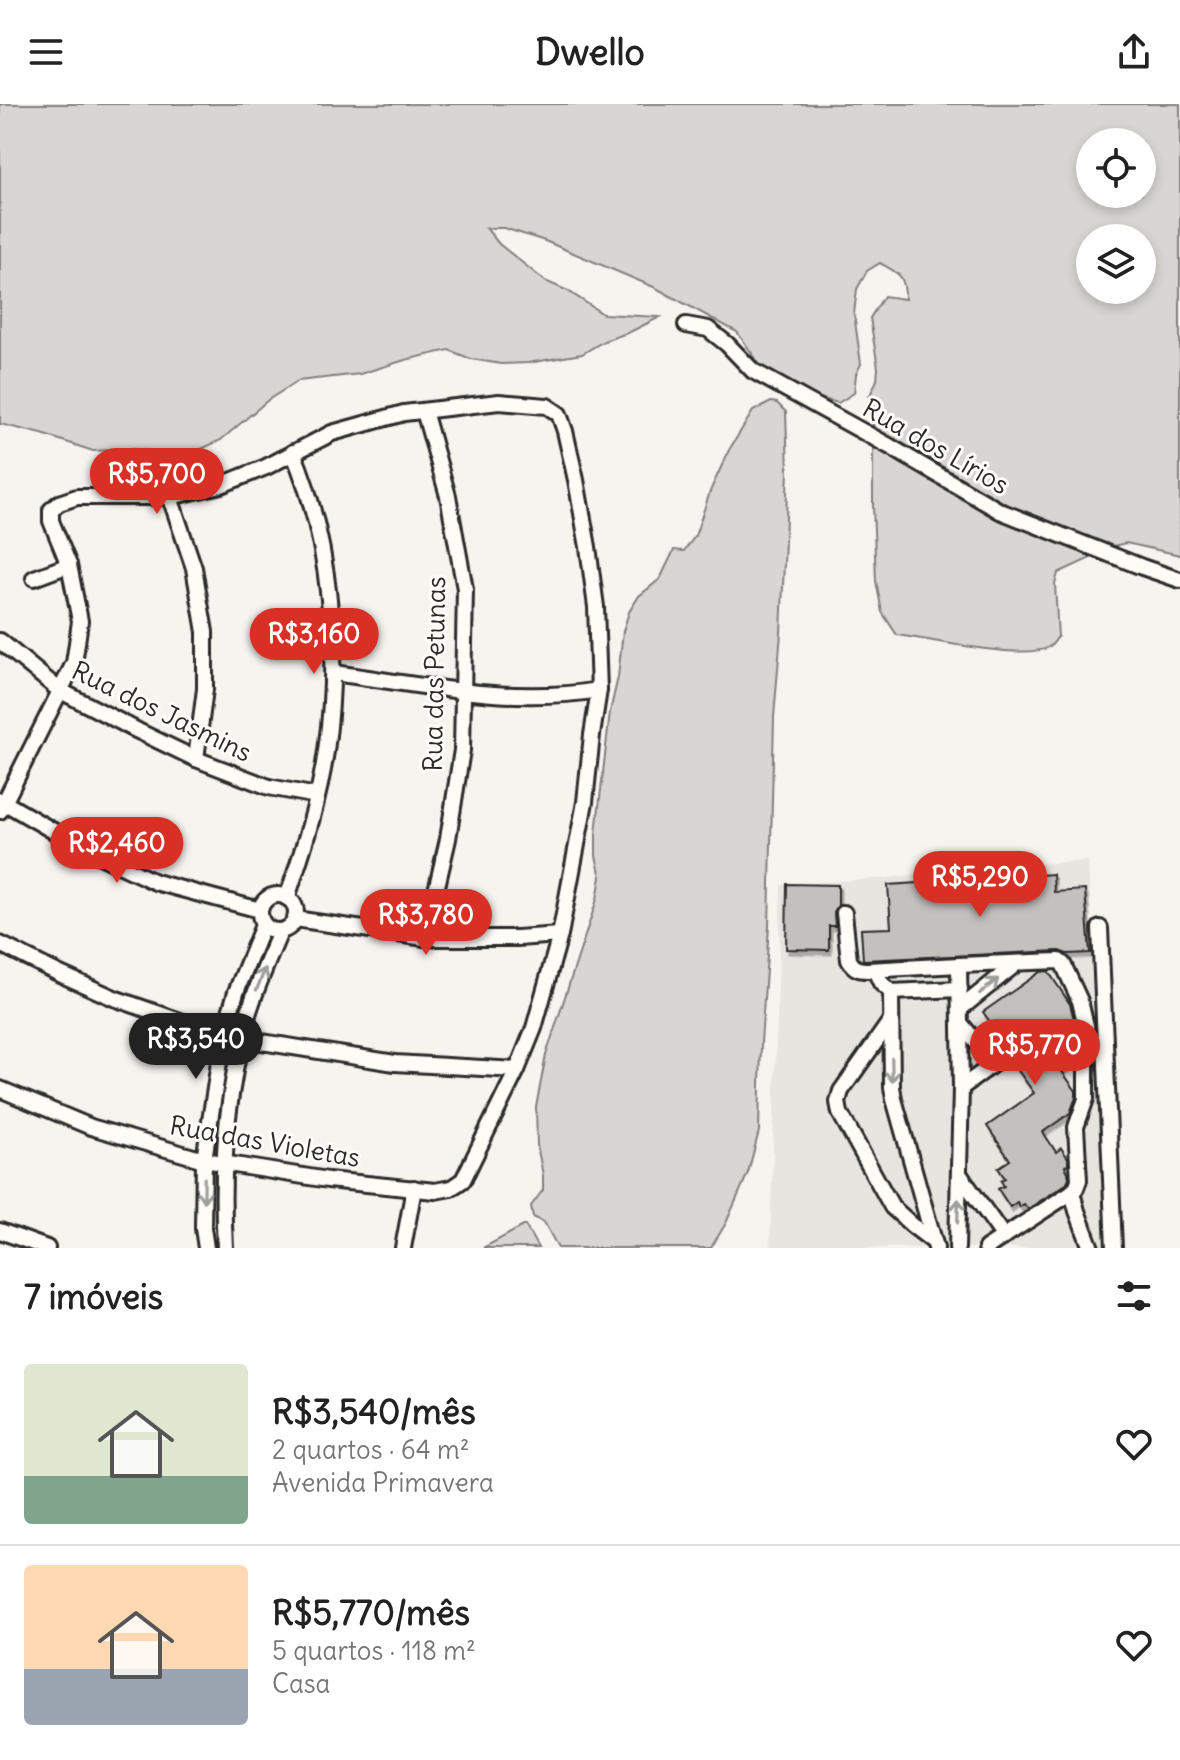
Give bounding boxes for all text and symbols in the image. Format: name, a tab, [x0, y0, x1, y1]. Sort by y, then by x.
icon: menu	[24, 30, 68, 74]
text: Dwello	[535, 30, 645, 75]
icon: share	[1112, 30, 1156, 74]
map controls	[1076, 128, 1156, 304]
button: locate	[1076, 128, 1156, 208]
button: layers	[1076, 224, 1156, 304]
street label: Rua dos Lírios	[857, 391, 1015, 501]
pin: R$5,700	[83, 448, 231, 516]
text: R$5,700	[108, 457, 206, 490]
street label: Rua das Petunas	[416, 576, 452, 772]
pin: R$3,160	[240, 608, 388, 676]
text: R$3,160	[268, 617, 360, 650]
street label: Rua dos Jasmins	[67, 653, 257, 769]
pin: R$2,460	[43, 817, 191, 885]
text: R$2,460	[68, 826, 166, 859]
pin: R$5,290	[906, 851, 1054, 919]
text: R$5,290	[931, 860, 1029, 893]
pin: R$3,780	[352, 889, 500, 957]
text: R$3,780	[378, 898, 474, 931]
one-way arrow	[255, 967, 269, 992]
one-way arrow	[978, 977, 998, 995]
pin: R$3,540	[122, 1013, 270, 1081]
pin: R$5,770	[961, 1019, 1109, 1087]
text: R$3,540	[147, 1022, 245, 1055]
text: R$5,770	[988, 1028, 1082, 1061]
one-way arrow	[884, 1056, 900, 1083]
street label: Rua das Violetas	[167, 1108, 363, 1174]
one-way arrow	[196, 1176, 211, 1203]
one-way arrow	[951, 1198, 966, 1225]
icon: filters	[1112, 1274, 1156, 1318]
text: 7 imóveis	[24, 1275, 163, 1318]
text: R$3,540/mês	[272, 1390, 476, 1433]
icon: home	[88, 1396, 184, 1492]
icon: heart	[1112, 1422, 1156, 1466]
text: 2 quartos · 64 m²	[272, 1433, 469, 1466]
text: Avenida Primavera	[272, 1466, 494, 1499]
text: R$5,770/mês	[272, 1591, 470, 1634]
icon: home	[88, 1597, 184, 1693]
icon: heart	[1112, 1623, 1156, 1667]
text: 5 quartos · 118 m²	[272, 1634, 476, 1667]
text: Casa	[272, 1667, 330, 1700]

